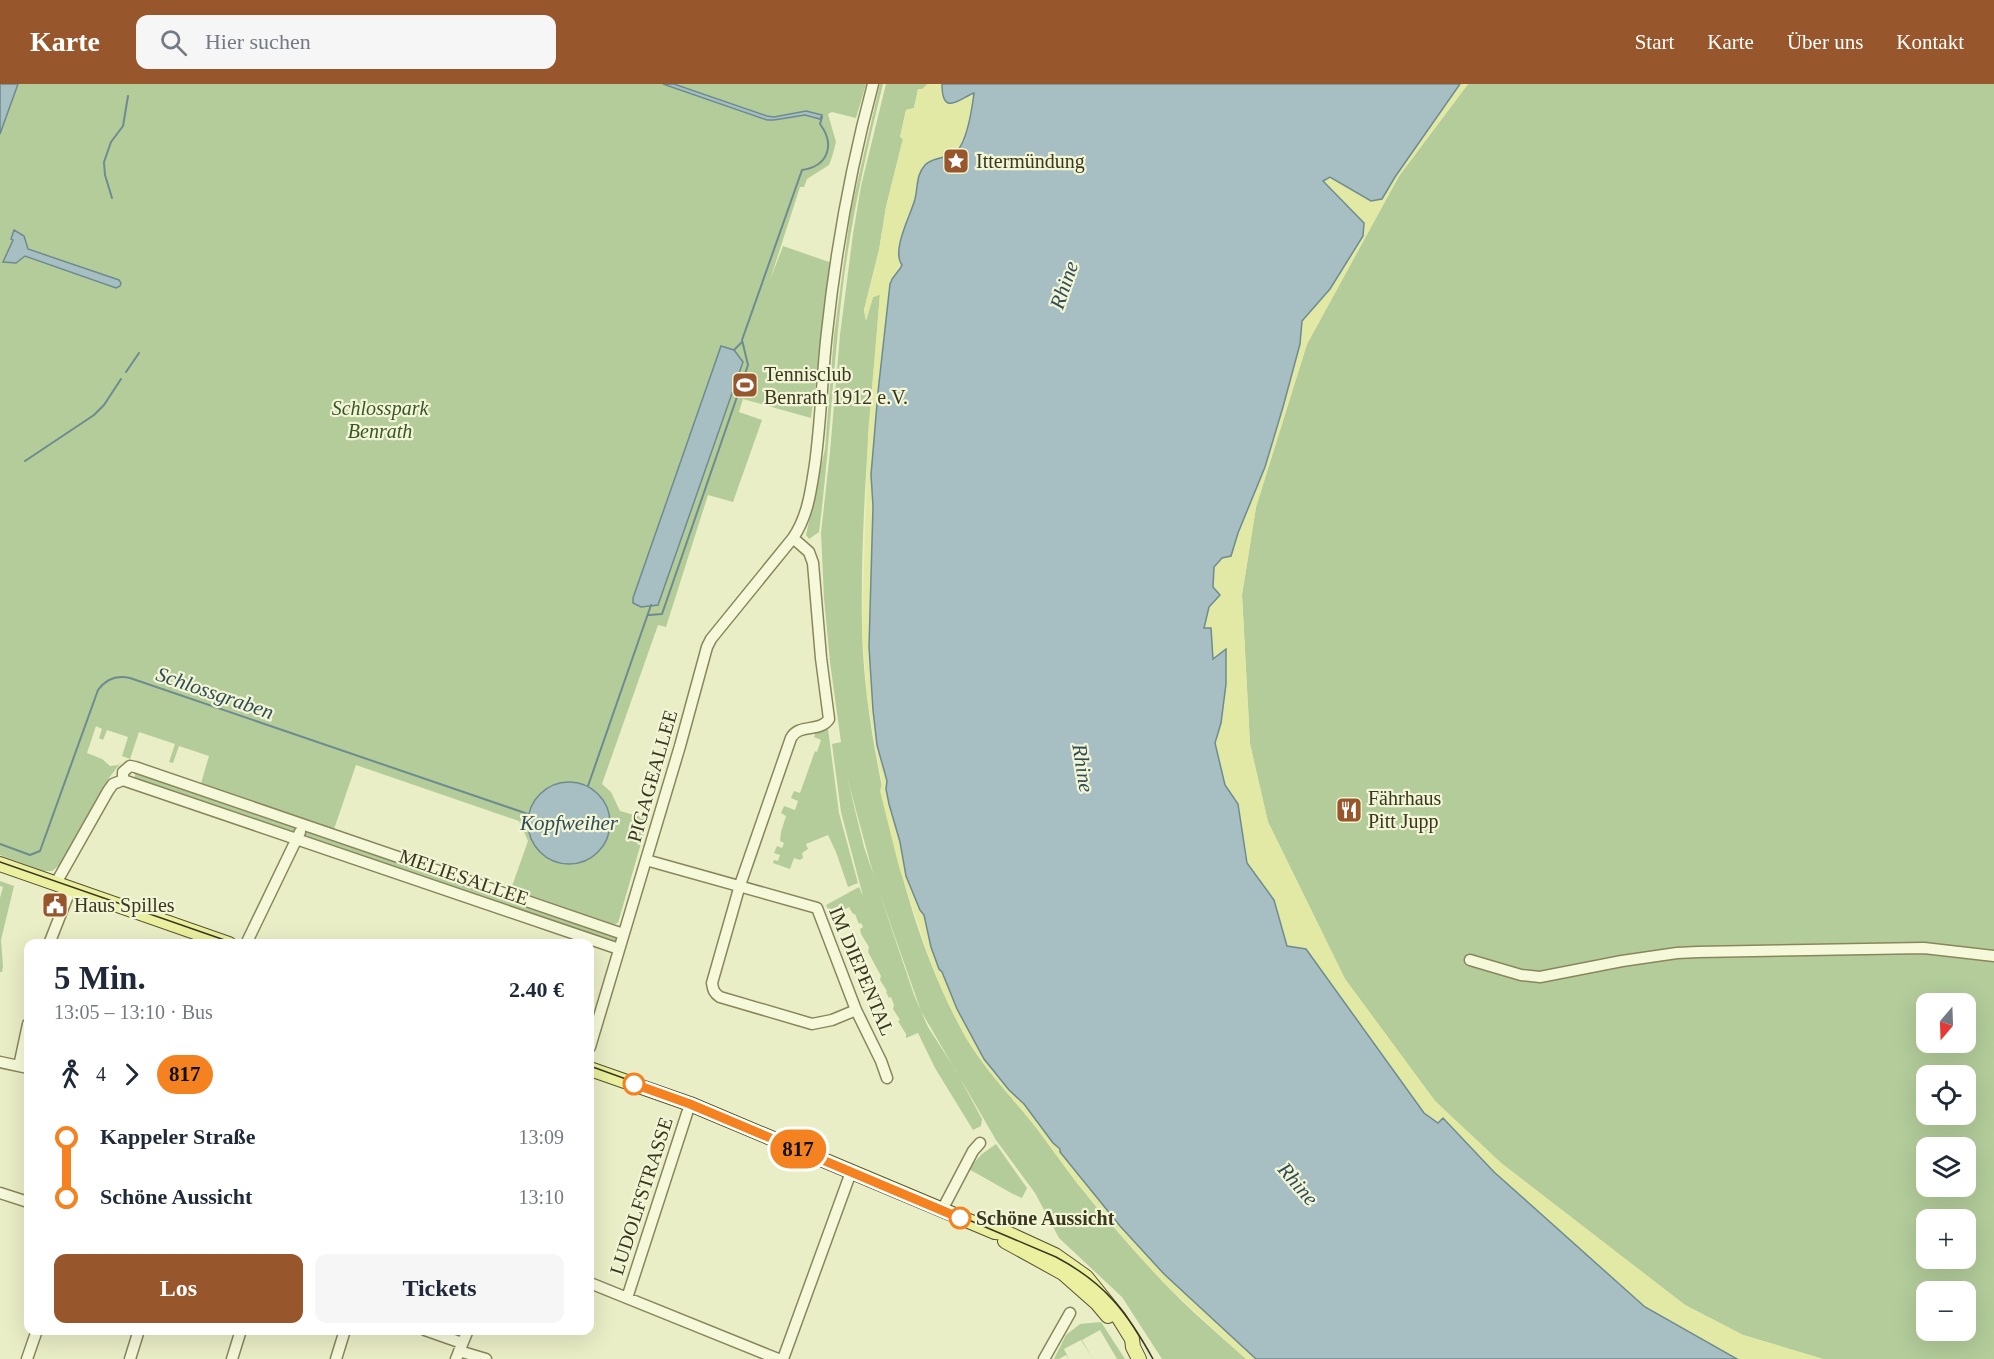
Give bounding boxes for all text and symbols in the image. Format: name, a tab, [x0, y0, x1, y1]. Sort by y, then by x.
search box	[136, 15, 556, 69]
text: Karte	[30, 26, 100, 57]
icon: search	[157, 26, 190, 59]
text: Hier suchen	[205, 29, 311, 54]
text: Start	[1635, 30, 1674, 54]
text: Karte	[1707, 30, 1754, 54]
text: Über uns	[1787, 30, 1863, 54]
text: Kontakt	[1896, 30, 1964, 54]
place icon: Ittermündung	[941, 146, 971, 176]
place label: Ittermündung	[976, 150, 1085, 173]
water label: Rhine	[1044, 258, 1083, 313]
place label: Tennisclub Benrath 1912 e.V.	[764, 363, 908, 408]
sports icon: Tennisclub Benrath 1912 e.V.	[730, 370, 760, 400]
park label: Schlosspark Benrath	[332, 397, 429, 442]
water label: Schlossgraben	[153, 662, 277, 724]
street label: PIGAGEALLEE	[623, 707, 681, 845]
water label: Rhine	[1067, 741, 1099, 794]
place label: Fährhaus Pitt Jupp	[1368, 787, 1442, 833]
restaurant icon: Fährhaus Pitt Jupp	[1334, 795, 1364, 825]
water label: Kopfweiher	[519, 811, 619, 835]
street label: MELIESALLEE	[396, 845, 532, 909]
public building icon: Haus Spilles	[40, 890, 70, 920]
place label: Haus Spilles	[74, 894, 175, 917]
street label: IM DIEPENTAL	[825, 903, 899, 1039]
text: 5 Min.	[54, 960, 146, 996]
text: 2.40 €	[509, 977, 564, 1002]
north arrow	[1916, 993, 1976, 1053]
map controls	[1916, 993, 1976, 1341]
text: 13:05 – 13:10 · Bus	[54, 1001, 213, 1023]
icon: walk	[54, 1058, 87, 1091]
icon: forward	[115, 1058, 148, 1091]
text: 817	[169, 1062, 201, 1086]
text: 4	[96, 1063, 106, 1085]
button: locate	[1916, 1065, 1976, 1125]
unlabelled marker	[623, 1073, 645, 1095]
street label: LUDOLFSTRASSE	[605, 1114, 677, 1278]
text: Kappeler Straße	[100, 1124, 255, 1149]
text: 13:09	[518, 1126, 564, 1148]
line badge: 817	[764, 1130, 832, 1168]
text: 817	[782, 1137, 814, 1161]
button: layers	[1916, 1137, 1976, 1197]
water label: Rhine	[1272, 1157, 1323, 1210]
text: Schöne Aussicht	[100, 1184, 252, 1209]
text: 13:10	[518, 1186, 564, 1208]
marker: Schöne Aussicht	[949, 1207, 971, 1229]
place label: Schöne Aussicht	[976, 1207, 1115, 1229]
button: +	[1916, 1209, 1976, 1269]
button: Los	[54, 1254, 303, 1323]
button: Tickets	[315, 1254, 564, 1323]
button: −	[1916, 1281, 1976, 1341]

